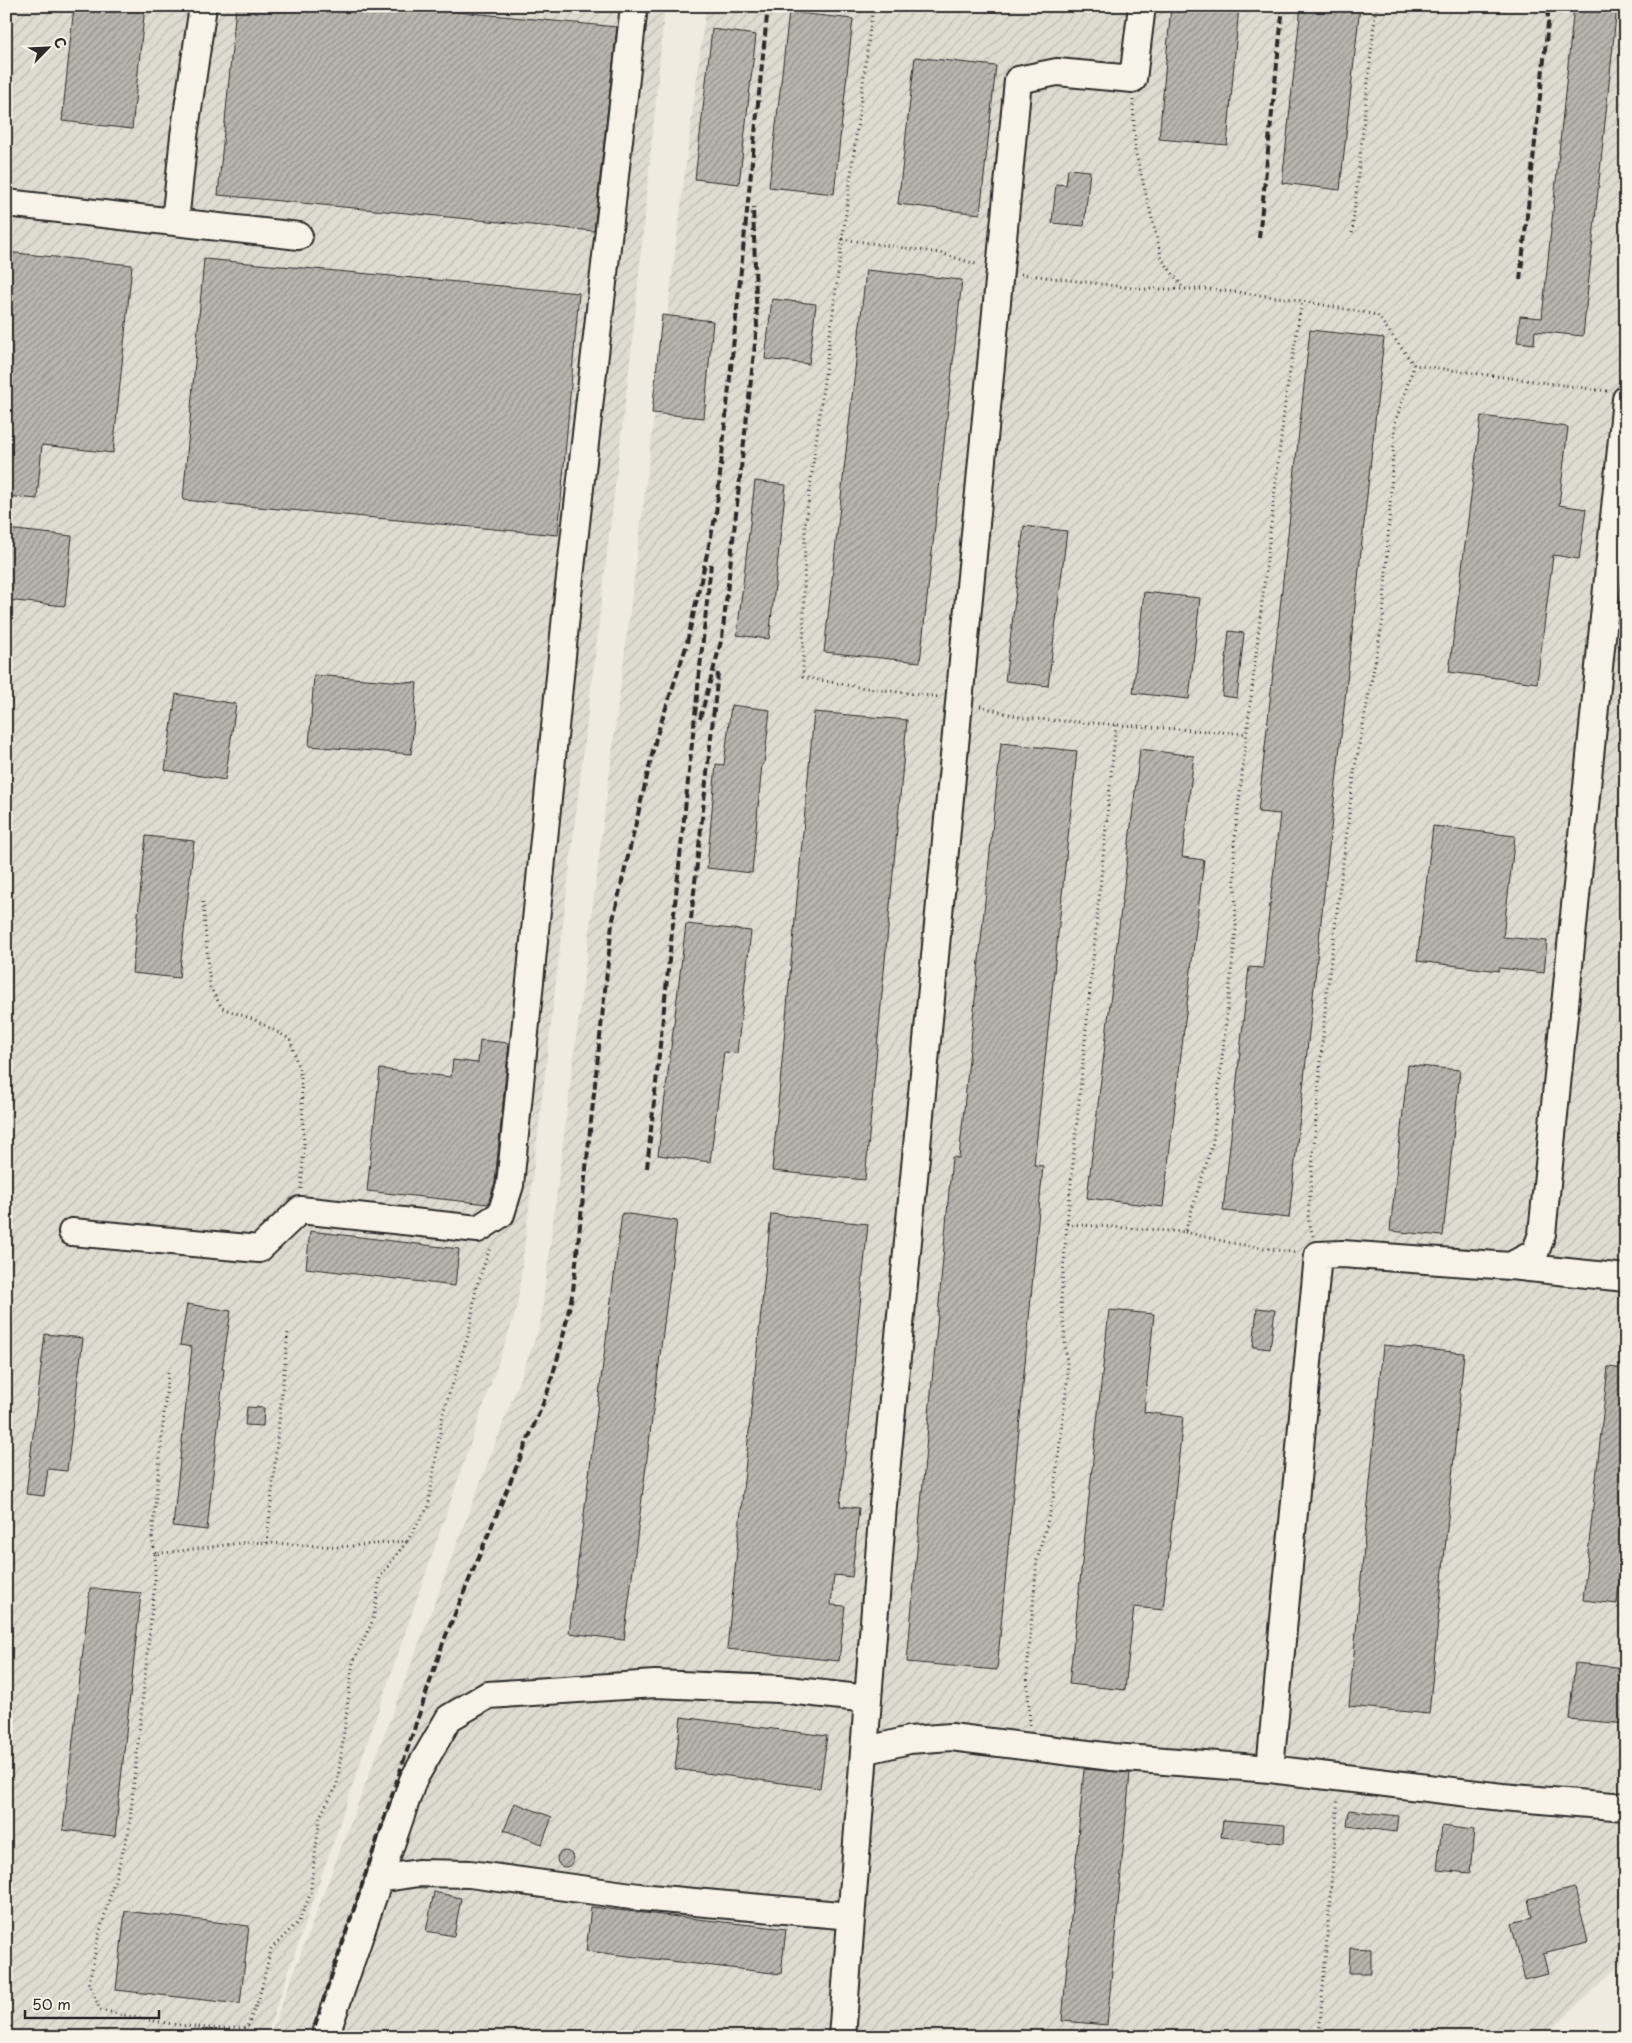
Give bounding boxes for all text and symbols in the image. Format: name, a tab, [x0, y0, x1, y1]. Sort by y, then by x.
north arrow	[22, 22, 72, 72]
text: С	[49, 33, 72, 52]
scale bar	[25, 1988, 159, 2020]
text: 50 m	[32, 1992, 71, 2015]

